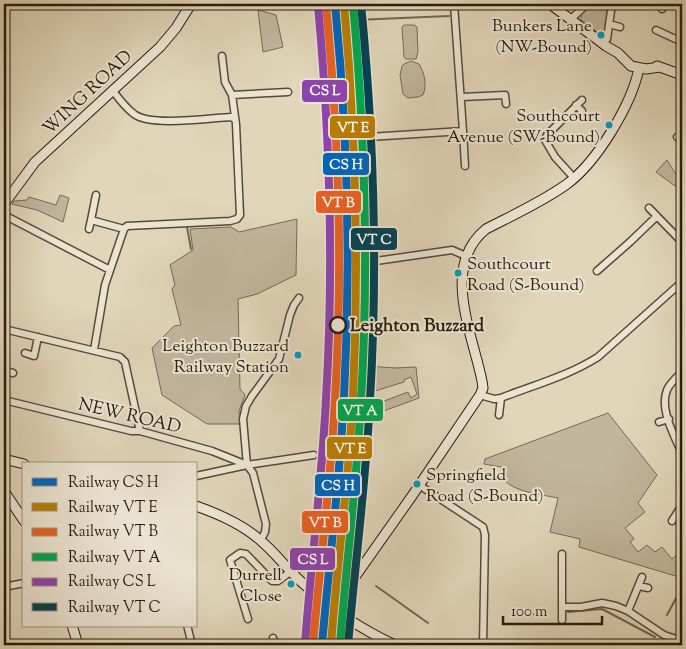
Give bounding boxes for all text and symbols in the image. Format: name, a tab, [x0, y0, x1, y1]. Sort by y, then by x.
place label: Bunkers Lane (NW-Bound)	[492, 15, 592, 60]
marker: Bunkers Lane (NW-Bound)	[596, 30, 606, 40]
street label: WING ROAD	[38, 45, 139, 142]
line badge: CS L	[301, 79, 348, 103]
text: CS L	[309, 82, 341, 102]
place label: Southcourt Avenue (SW-Bound)	[447, 105, 600, 150]
line badge: VT E	[329, 115, 376, 139]
text: VT E	[337, 119, 370, 139]
marker: Southcourt Avenue (SW-Bound)	[604, 120, 614, 130]
line badge: CS H	[322, 152, 370, 176]
text: CS H	[329, 156, 364, 176]
line badge: VT B	[315, 190, 362, 214]
text: VT B	[322, 194, 355, 214]
line badge: VT C	[350, 227, 398, 251]
text: VT C	[356, 231, 392, 251]
place label: Southcourt Road (S-Bound)	[467, 253, 584, 298]
marker: Southcourt Road (S-Bound)	[453, 268, 463, 278]
place label: Leighton Buzzard	[350, 314, 485, 340]
marker: Leighton Buzzard	[329, 316, 347, 334]
place label: Leighton Buzzard Railway Station	[162, 335, 289, 380]
marker: Leighton Buzzard Railway Station	[293, 350, 303, 360]
street label: NEW ROAD	[76, 392, 184, 441]
line badge: VT A	[337, 398, 384, 422]
text: VT A	[342, 402, 378, 422]
line badge: VT E	[326, 436, 373, 460]
text: VT E	[334, 440, 367, 460]
legend	[22, 462, 198, 626]
place label: Springfield Road (S-Bound)	[426, 464, 543, 509]
text: Railway CS H	[68, 473, 159, 494]
line badge: CS H	[314, 473, 361, 497]
text: CS H	[321, 477, 356, 497]
marker: Springfield Road (S-Bound)	[412, 479, 422, 489]
text: Railway VT E	[68, 498, 157, 519]
line badge: VT B	[301, 510, 349, 534]
text: VT B	[309, 514, 342, 534]
text: Railway VT B	[68, 522, 158, 543]
line badge: CS L	[289, 547, 336, 571]
text: Railway VT A	[68, 548, 161, 569]
text: CS L	[297, 551, 329, 571]
place label: Durrell Close	[229, 564, 282, 609]
text: Railway CS L	[68, 572, 156, 593]
marker: Durrell Close	[286, 579, 296, 589]
scale bar	[503, 594, 602, 626]
text: Railway VT C	[68, 598, 161, 619]
text: 100 m	[511, 602, 548, 623]

